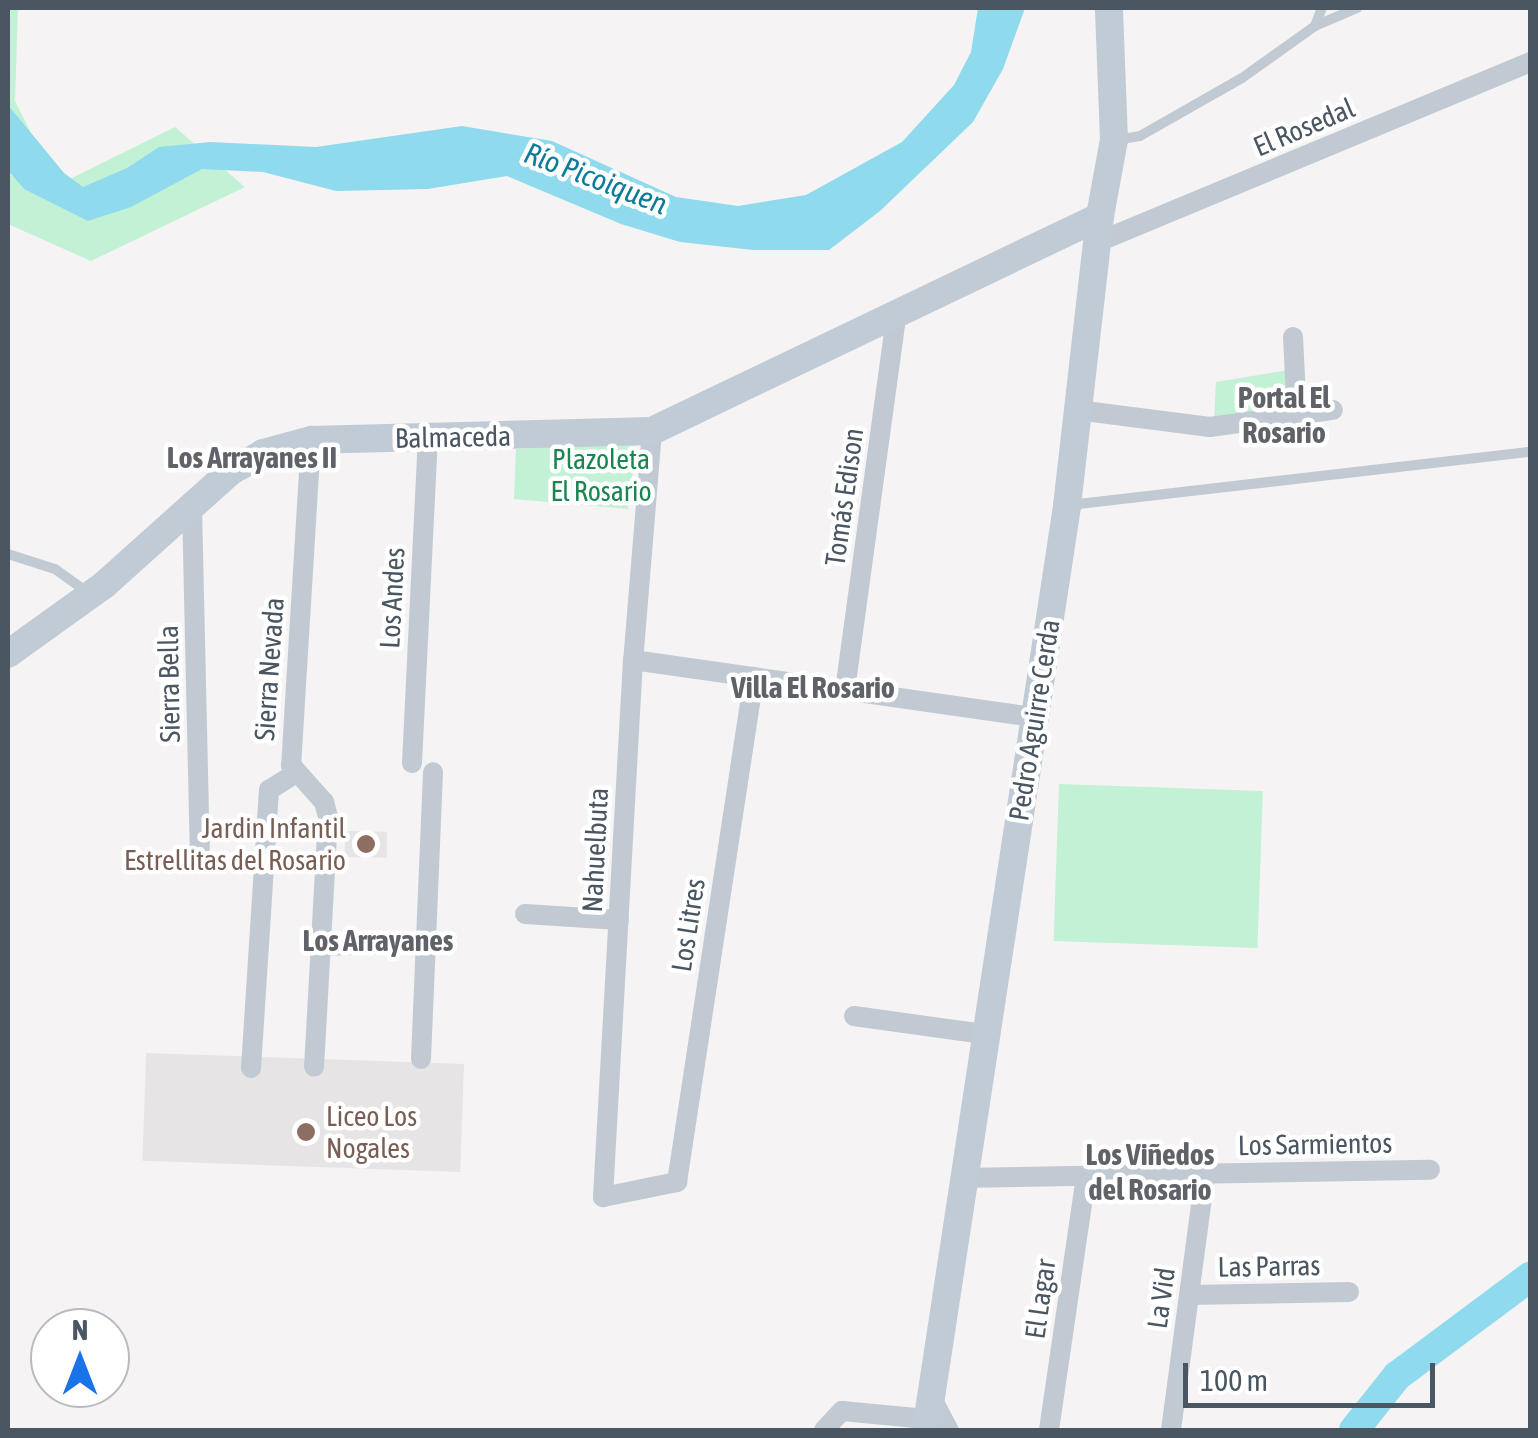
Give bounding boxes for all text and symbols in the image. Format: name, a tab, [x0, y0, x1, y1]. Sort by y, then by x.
street label: El Rosedal	[1248, 91, 1360, 163]
water label: Río Picoiquen	[519, 134, 673, 222]
district label: Portal El Rosario	[1238, 379, 1330, 450]
street label: Balmaceda	[395, 419, 511, 455]
street label: Tomás Edison	[818, 426, 870, 568]
district label: Los Arrayanes II	[167, 439, 337, 475]
park label: Plazoleta El Rosario	[550, 442, 652, 508]
street label: Los Andes	[373, 547, 411, 649]
street label: Sierra Nevada	[247, 596, 291, 742]
street label: Pedro Aguirre Cerda	[1002, 617, 1066, 823]
street label: Sierra Bella	[151, 625, 187, 743]
district label: Villa El Rosario	[731, 669, 895, 705]
street label: Nahuelbuta	[575, 787, 615, 913]
place label: Jardin Infantil Estrellitas del Rosario	[124, 811, 346, 877]
marker: Jardin Infantil Estrellitas del Rosario	[355, 833, 377, 855]
street label: Los Litres	[664, 876, 712, 974]
district label: Los Arrayanes	[303, 922, 453, 958]
place label: Liceo Los Nogales	[326, 1099, 417, 1165]
marker: Liceo Los Nogales	[295, 1121, 317, 1143]
street label: Los Sarmientos	[1237, 1126, 1393, 1162]
district label: Los Viñedos del Rosario	[1086, 1136, 1214, 1206]
street label: Las Parras	[1217, 1248, 1321, 1284]
street label: El Lagar	[1018, 1257, 1062, 1341]
street label: La Vid	[1140, 1265, 1182, 1331]
north arrow	[30, 1308, 130, 1408]
text: N	[72, 1314, 88, 1346]
scale bar	[1188, 1343, 1440, 1405]
text: 100 m	[1200, 1363, 1268, 1397]

